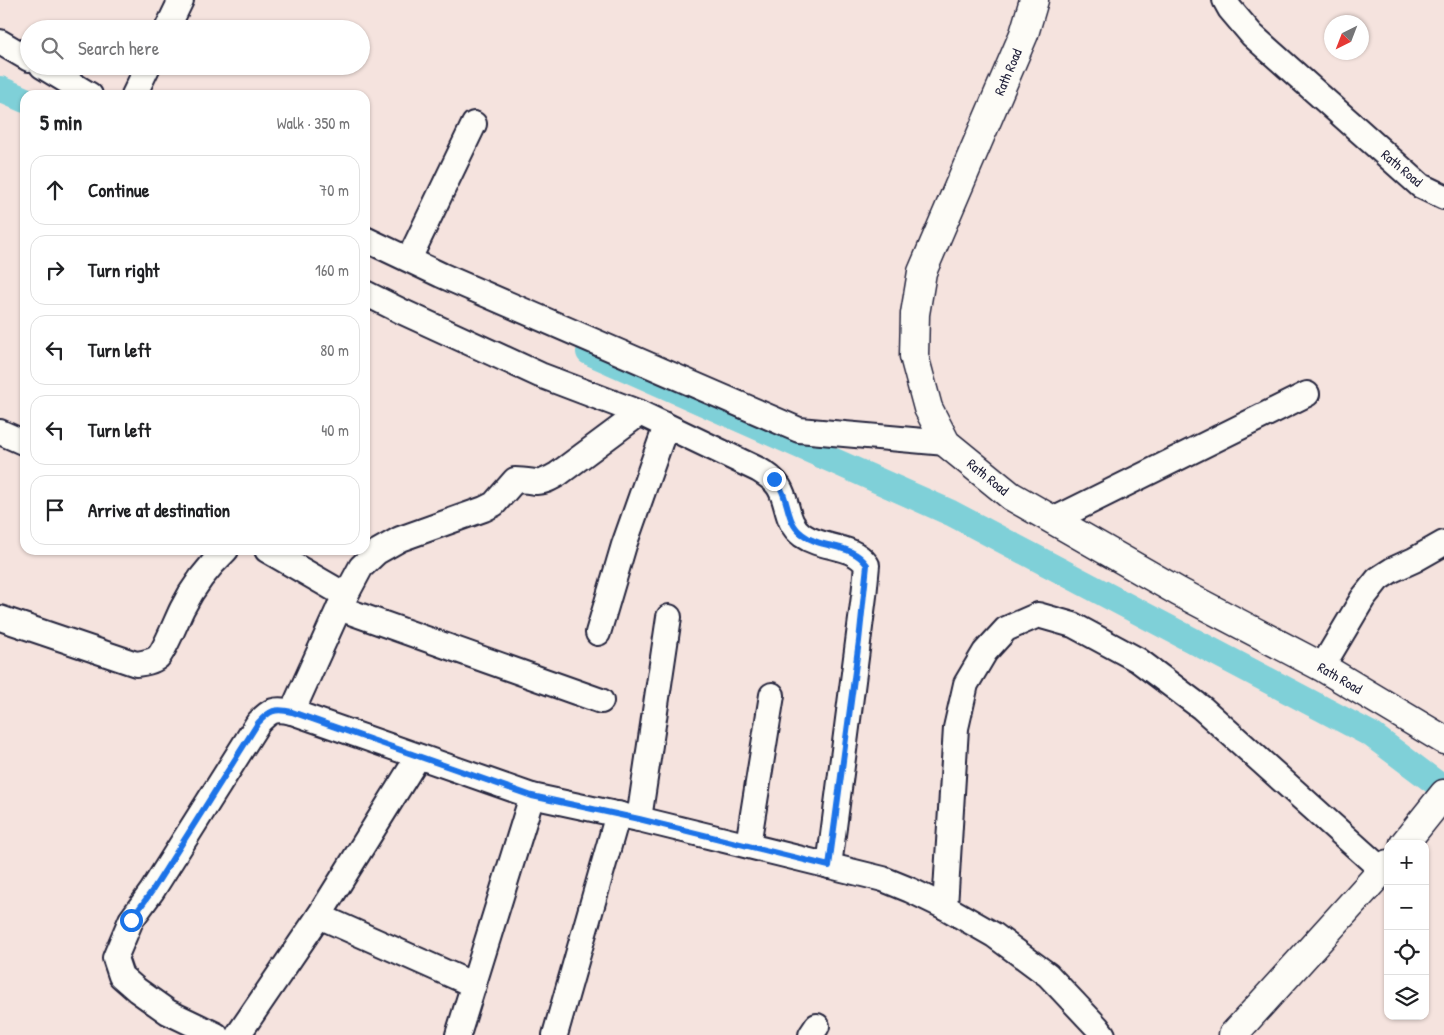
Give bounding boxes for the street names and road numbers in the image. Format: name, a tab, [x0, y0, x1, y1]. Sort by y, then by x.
street label: Rath Road	[989, 45, 1026, 98]
street label: Rath Road	[1378, 145, 1427, 191]
street label: Rath Road	[963, 454, 1014, 500]
street label: Rath Road	[1314, 657, 1367, 698]

